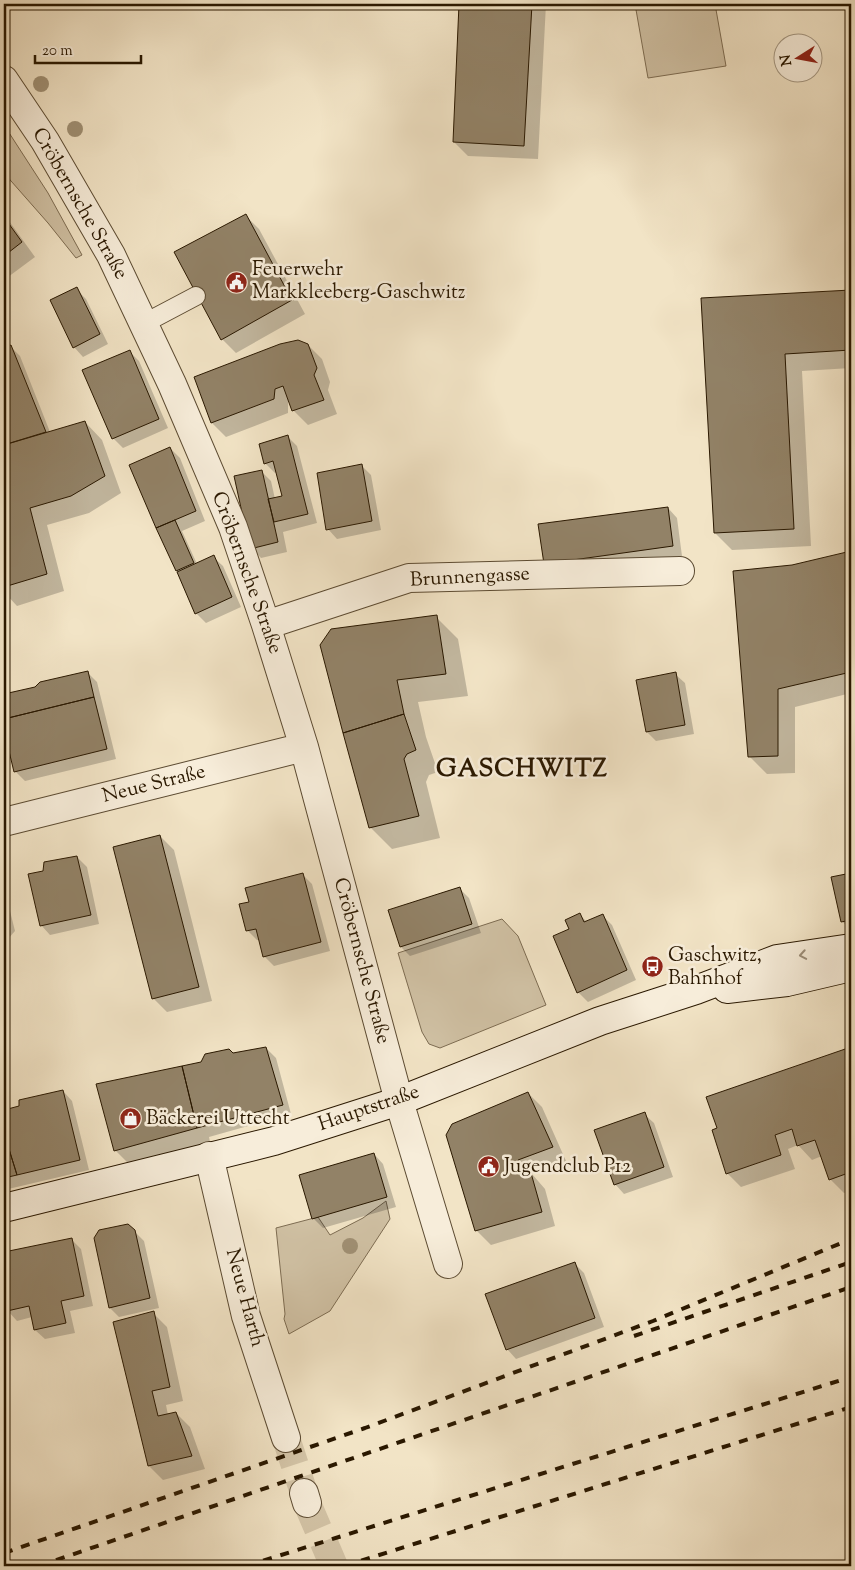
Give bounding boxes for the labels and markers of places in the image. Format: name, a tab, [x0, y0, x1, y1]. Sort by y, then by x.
place label: Feuerwehr Markkleeberg-Gaschwitz	[252, 256, 465, 308]
public building icon: Feuerwehr Markkleeberg-Gaschwitz	[224, 270, 248, 294]
place label: Gaschwitz, Bahnhof	[668, 942, 762, 994]
bus stop icon: Gaschwitz, Bahnhof	[640, 955, 664, 979]
place label: Bäckerei Uttecht	[146, 1105, 290, 1134]
shop icon: Bäckerei Uttecht	[118, 1107, 142, 1131]
place label: Jugendclub P12	[503, 1153, 631, 1182]
public building icon: Jugendclub P12	[476, 1155, 500, 1179]

